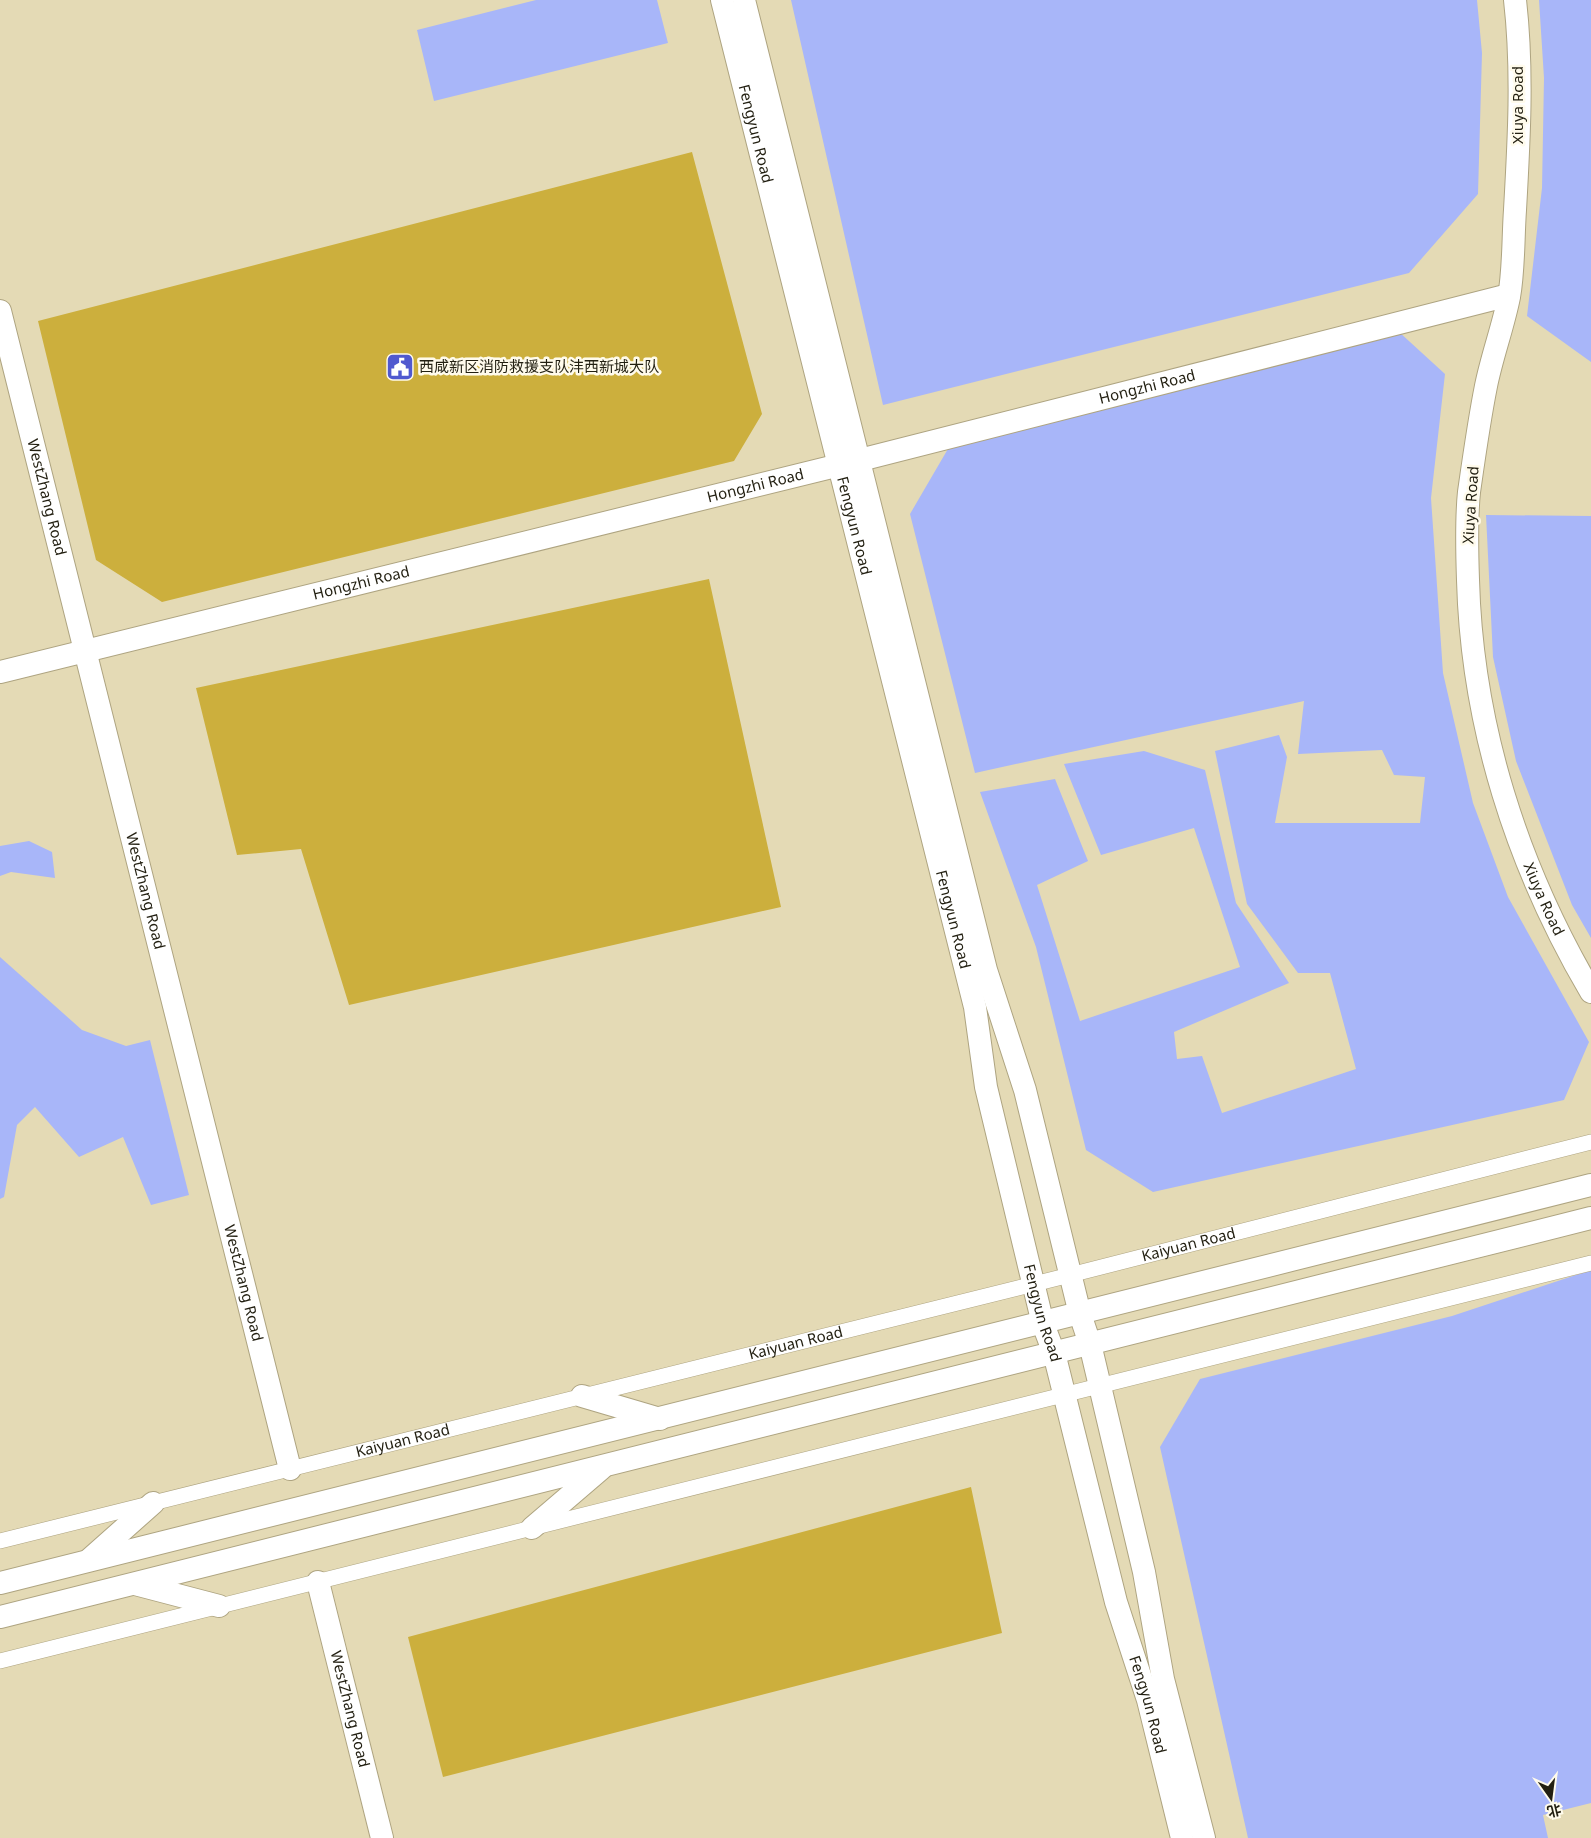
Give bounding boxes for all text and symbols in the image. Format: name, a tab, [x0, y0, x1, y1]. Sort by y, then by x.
street label: Xiuya Road	[1507, 66, 1527, 144]
street label: Fengyun Road	[735, 82, 779, 185]
public building icon: 西咸新区消防救援支队沣西新城大队	[385, 352, 415, 382]
place label: 西咸新区消防救援支队沣西新城大队	[419, 356, 659, 376]
street label: Hongzhi Road	[1096, 364, 1197, 408]
street label: WestZhang Road	[23, 437, 72, 557]
street label: Hongzhi Road	[705, 463, 806, 506]
street label: Xiuya Road	[1457, 465, 1483, 545]
street label: Fengyun Road	[833, 474, 877, 577]
street label: Hongzhi Road	[311, 560, 411, 604]
street label: WestZhang Road	[122, 830, 170, 951]
street label: Xiuya Road	[1519, 859, 1570, 938]
street label: Fengyun Road	[932, 868, 976, 971]
street label: WestZhang Road	[220, 1222, 269, 1343]
street label: Kaiyuan Road	[1139, 1222, 1237, 1265]
street label: Fengyun Road	[1020, 1262, 1067, 1364]
street label: Kaiyuan Road	[746, 1321, 845, 1364]
street label: Kaiyuan Road	[353, 1419, 452, 1461]
street label: WestZhang Road	[327, 1648, 375, 1769]
street label: Fengyun Road	[1125, 1653, 1172, 1756]
north arrow	[1526, 1773, 1576, 1823]
text: 北	[1545, 1800, 1563, 1822]

